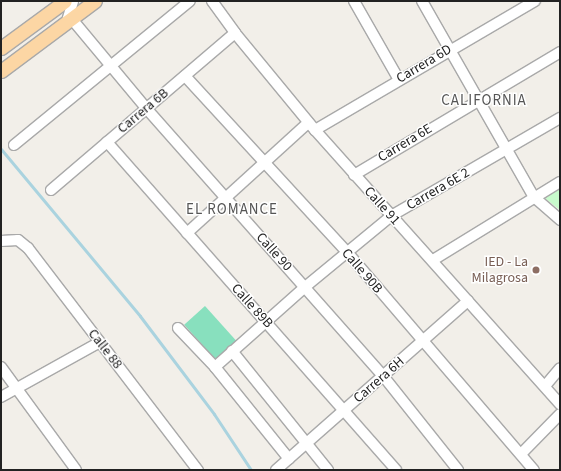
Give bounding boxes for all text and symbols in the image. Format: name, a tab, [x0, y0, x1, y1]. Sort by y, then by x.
street label: Carrera 6D	[393, 41, 455, 87]
street label: Carrera 6B	[114, 85, 172, 137]
district label: CALIFORNIA	[441, 92, 527, 110]
street label: Carrera 6E	[375, 120, 435, 166]
street label: Carrera 6E 2	[403, 164, 473, 214]
street label: Calle 91	[360, 183, 404, 229]
district label: EL ROMANCE	[186, 201, 278, 219]
street label: Calle 90	[252, 229, 296, 275]
street label: Calle 90B	[338, 245, 386, 297]
place label: IED - La Milagrosa	[471, 254, 528, 286]
marker: IED - La Milagrosa	[531, 265, 541, 275]
street label: Calle 89B	[228, 280, 276, 332]
street label: Calle 88	[84, 326, 126, 372]
street label: Carrera 6H	[350, 353, 408, 407]

